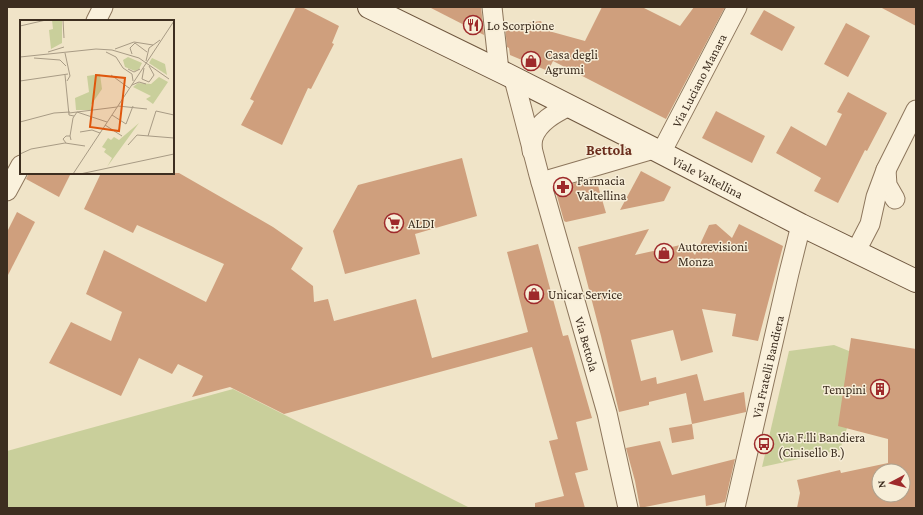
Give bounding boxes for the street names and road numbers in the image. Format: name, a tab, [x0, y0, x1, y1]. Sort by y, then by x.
street label: Via Luciano Manara	[668, 31, 729, 130]
street label: Viale Valtellina	[670, 152, 746, 201]
street label: Via Fratelli Bandiera	[748, 314, 787, 420]
street label: Via Bettola	[572, 315, 602, 373]

